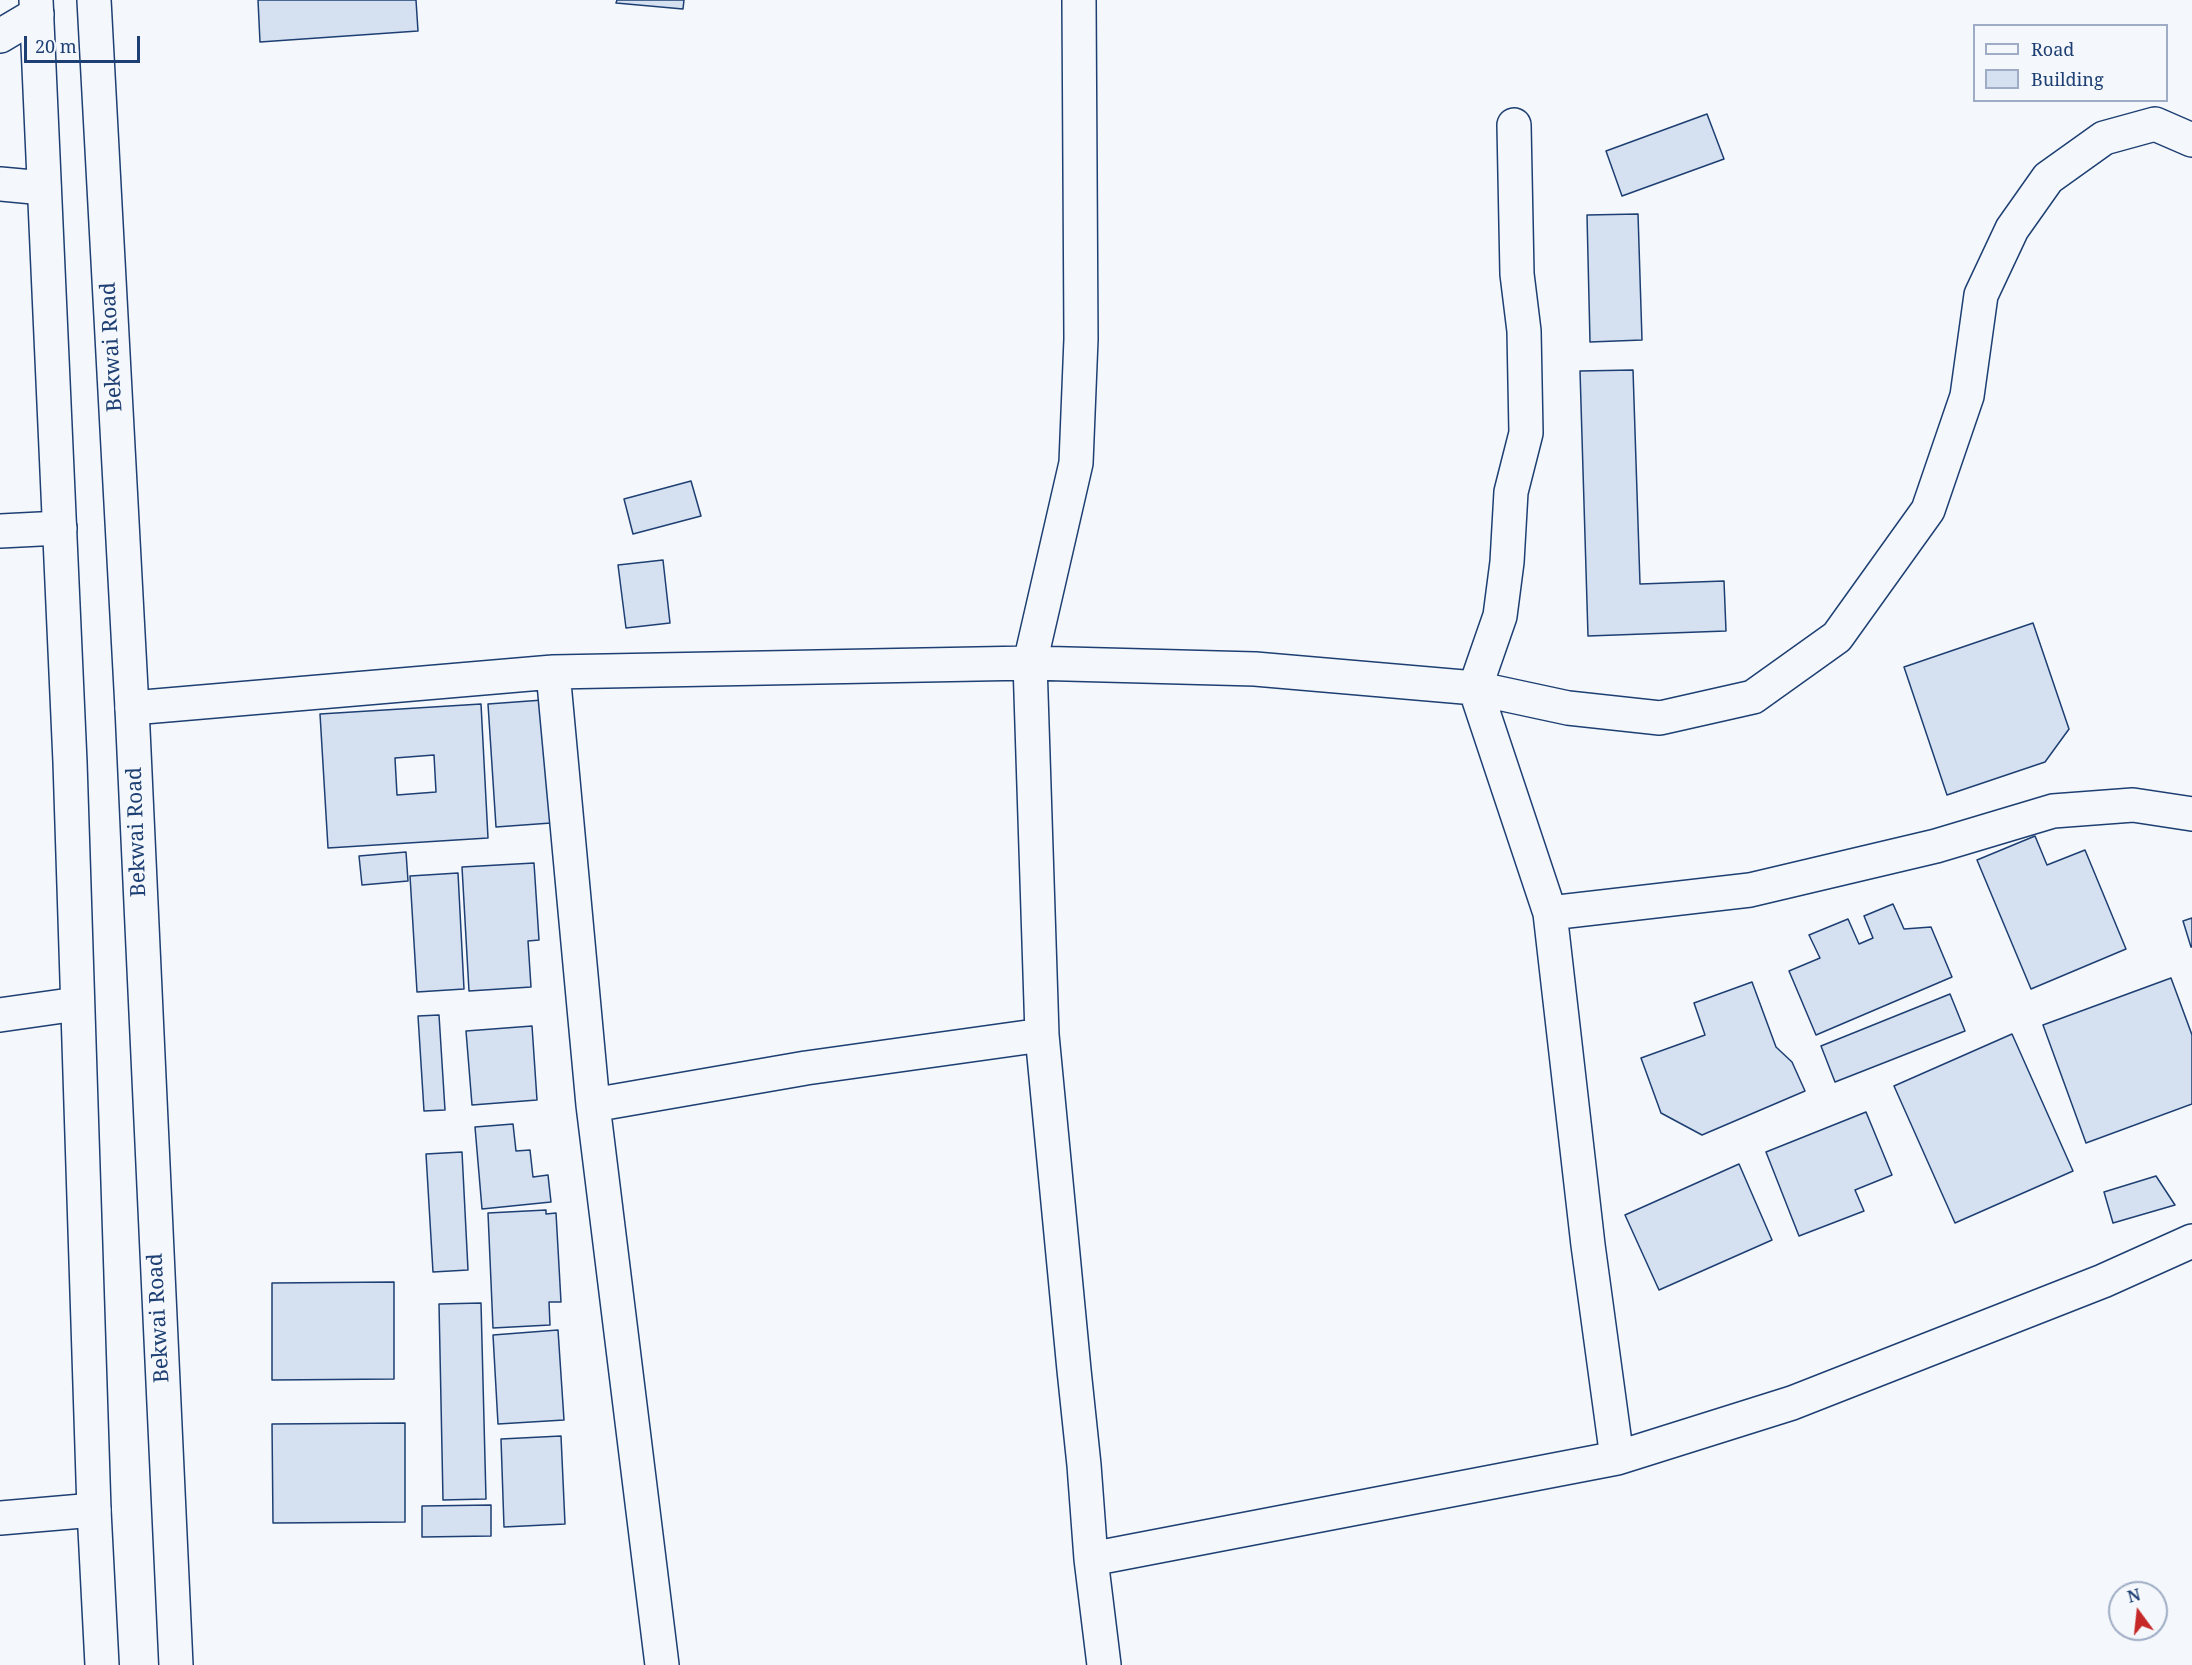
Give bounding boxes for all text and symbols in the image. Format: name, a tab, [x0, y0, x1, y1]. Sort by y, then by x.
scale bar	[27, 24, 142, 62]
legend	[1973, 24, 2168, 102]
text: 20 m	[35, 34, 77, 58]
text: Road	[2031, 37, 2074, 61]
text: Building	[2031, 67, 2104, 91]
street label: Bekwai Road	[96, 281, 128, 413]
street label: Bekwai Road	[122, 767, 152, 897]
street label: Bekwai Road	[143, 1252, 175, 1384]
north arrow	[2108, 1581, 2168, 1641]
text: N	[2125, 1583, 2143, 1608]

